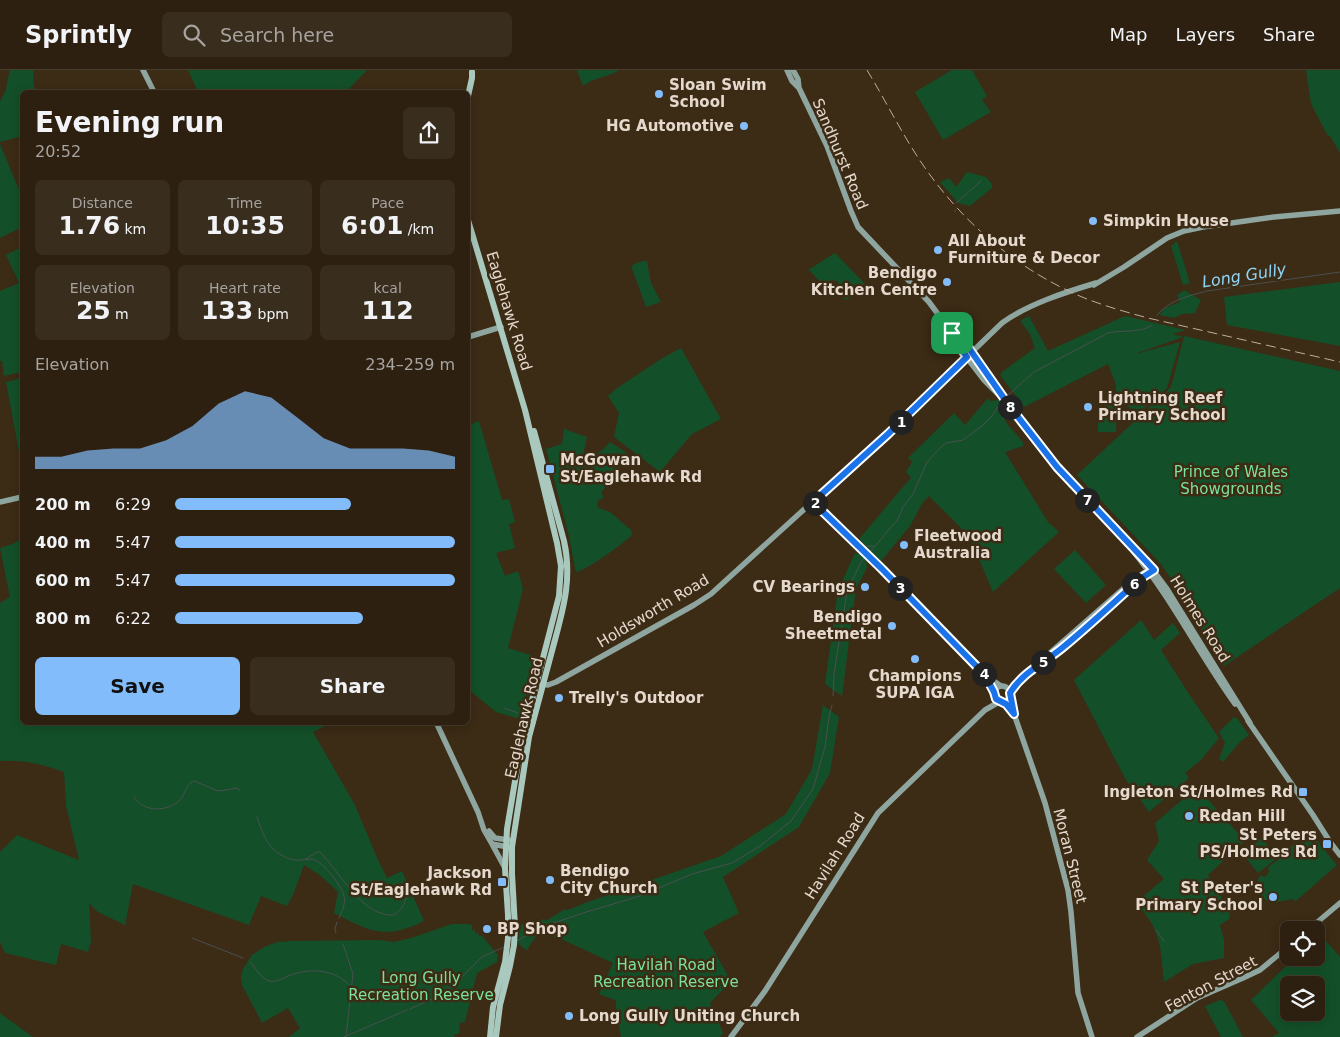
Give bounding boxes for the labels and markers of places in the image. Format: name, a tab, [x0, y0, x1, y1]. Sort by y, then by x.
place label: Sloan Swim School	[669, 76, 767, 111]
marker: Sloan Swim School	[653, 88, 665, 100]
place label: HG Automotive	[606, 117, 734, 135]
marker: HG Automotive	[738, 120, 750, 132]
place label: Simpkin House	[1103, 212, 1229, 230]
marker: Simpkin House	[1087, 215, 1099, 227]
place label: All About Furniture & Decor	[948, 232, 1100, 267]
marker: All About Furniture & Decor	[932, 244, 944, 256]
place label: Bendigo Kitchen Centre	[811, 264, 937, 299]
marker: Bendigo Kitchen Centre	[941, 276, 953, 288]
pin	[931, 312, 973, 354]
place label: Lightning Reef Primary School	[1098, 389, 1226, 424]
pin: 8	[998, 394, 1022, 420]
marker: Lightning Reef Primary School	[1082, 401, 1094, 413]
pin: 1	[888, 410, 914, 434]
place label: McGowan St/Eaglehawk Rd	[560, 451, 702, 486]
marker: McGowan St/Eaglehawk Rd	[544, 463, 556, 475]
pin: 7	[1074, 488, 1100, 512]
pin: 2	[802, 490, 828, 516]
place label: Fleetwood Australia	[914, 527, 1002, 562]
marker: Fleetwood Australia	[898, 539, 910, 551]
pin: 6	[1122, 572, 1146, 596]
pin: 3	[888, 576, 912, 600]
place label: CV Bearings	[753, 578, 855, 596]
marker: CV Bearings	[859, 581, 871, 593]
place label: Bendigo Sheetmetal	[785, 608, 882, 643]
marker: Bendigo Sheetmetal	[886, 620, 898, 632]
pin: 5	[1030, 650, 1056, 674]
marker: Champions SUPA IGA	[909, 653, 921, 665]
pin: 4	[972, 662, 996, 686]
place label: Champions SUPA IGA	[868, 667, 962, 702]
place label: Trelly's Outdoor	[569, 689, 704, 707]
marker: Trelly's Outdoor	[553, 692, 565, 704]
place label: Ingleton St/Holmes Rd	[1104, 783, 1293, 801]
marker: Ingleton St/Holmes Rd	[1297, 786, 1309, 798]
place label: Redan Hill	[1199, 807, 1285, 825]
marker: Redan Hill	[1183, 810, 1195, 822]
place label: St Peters PS/Holmes Rd	[1199, 826, 1317, 861]
marker: St Peters PS/Holmes Rd	[1321, 838, 1333, 850]
place label: Bendigo City Church	[560, 862, 658, 897]
place label: Jackson St/Eaglehawk Rd	[350, 864, 492, 899]
marker: Bendigo City Church	[544, 874, 556, 886]
marker: Jackson St/Eaglehawk Rd	[496, 876, 508, 888]
place label: St Peter's Primary School	[1135, 879, 1263, 914]
marker: St Peter's Primary School	[1267, 891, 1279, 903]
place label: BP Shop	[497, 920, 567, 938]
marker: BP Shop	[481, 923, 493, 935]
place label: Long Gully Uniting Church	[579, 1007, 800, 1025]
marker: Long Gully Uniting Church	[563, 1010, 575, 1022]

